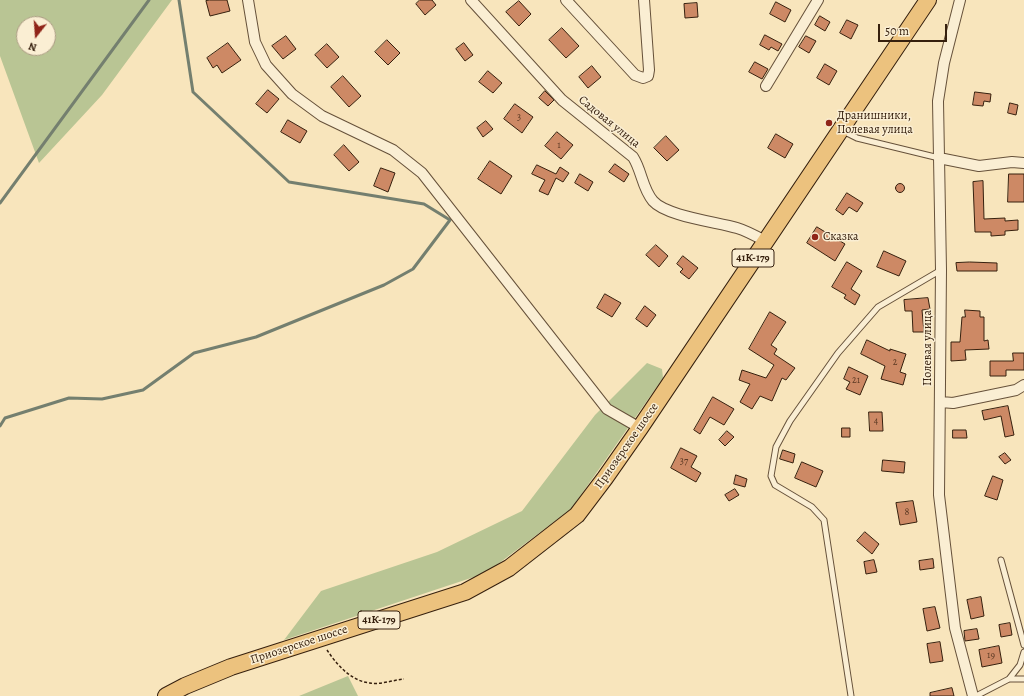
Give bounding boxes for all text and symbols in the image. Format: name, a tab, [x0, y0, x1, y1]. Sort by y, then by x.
north arrow	[16, 16, 56, 56]
scale bar	[880, 16, 949, 42]
text: 50 m	[885, 23, 909, 39]
text: N	[27, 39, 39, 55]
street label: Садовая улица	[575, 93, 643, 151]
place label: Дранишники, Полевая улица	[837, 109, 913, 137]
house number: 3	[517, 112, 521, 124]
marker: Дранишники, Полевая улица	[824, 118, 834, 128]
house number: 1	[557, 140, 561, 152]
place label: Сказка	[823, 230, 858, 244]
marker: Сказка	[810, 232, 820, 242]
road number: 41К-179	[732, 249, 774, 267]
street label: Полевая улица	[921, 310, 935, 386]
house number: 2	[893, 357, 897, 369]
house number: 21	[852, 375, 860, 387]
street label: Приозерское шоссе	[592, 400, 662, 492]
house number: 4	[874, 416, 878, 428]
house number: 37	[680, 456, 688, 468]
house number: 8	[905, 507, 909, 519]
road number: 41К-179	[358, 611, 400, 629]
street label: Приозерское шоссе	[249, 622, 349, 668]
house number: 19	[987, 650, 995, 662]

